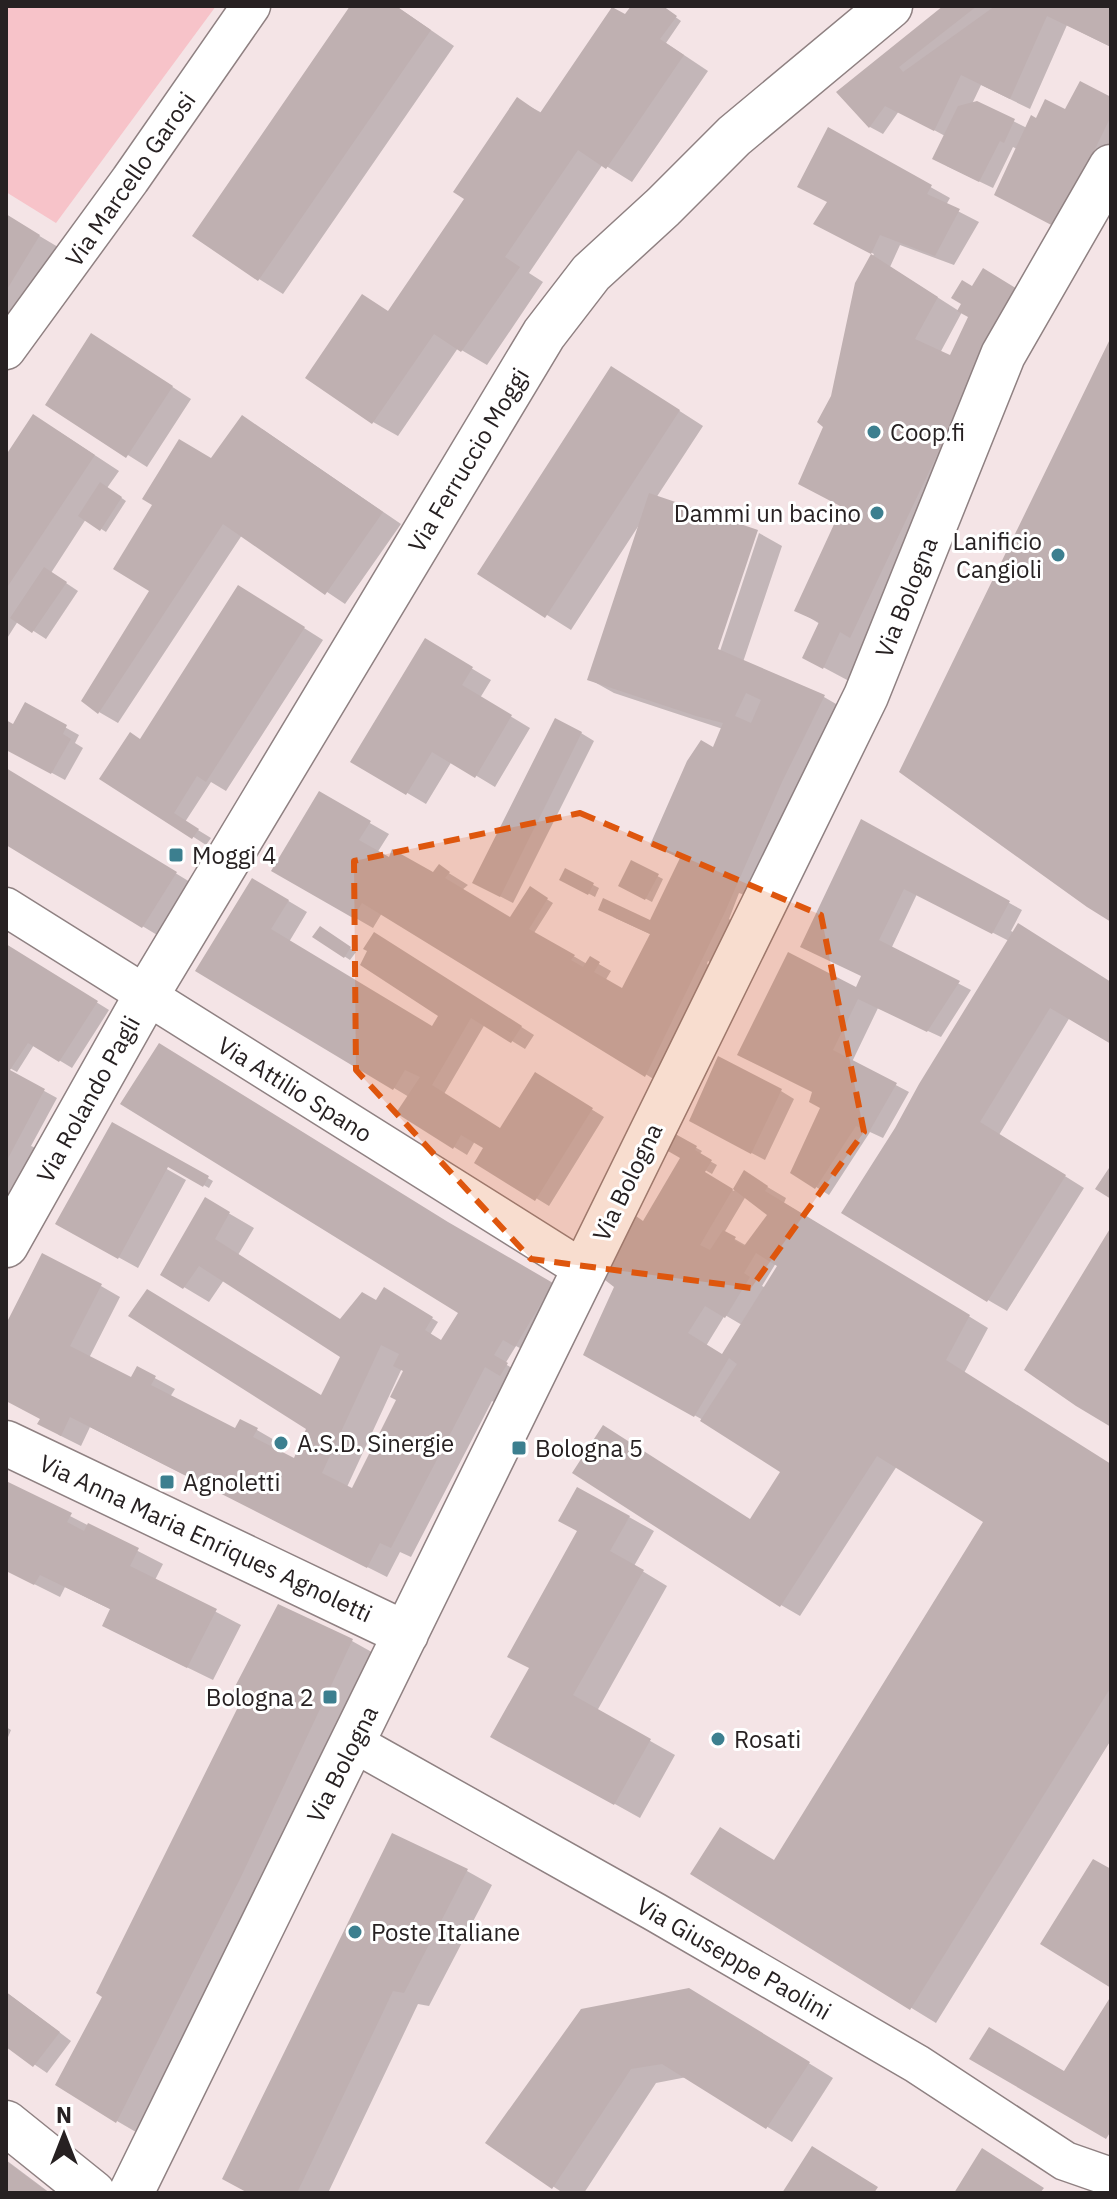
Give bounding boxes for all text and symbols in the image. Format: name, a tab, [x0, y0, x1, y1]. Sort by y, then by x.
street label: Via Marcello Garosi	[58, 85, 202, 273]
street label: Via Ferruccio Moggi	[400, 362, 536, 558]
place label: Coop.fi	[890, 416, 965, 448]
marker: Coop.fi	[865, 423, 883, 441]
place label: Dammi un bacino	[674, 497, 861, 529]
marker: Dammi un bacino	[868, 504, 886, 522]
place label: Lanificio Cangioli	[952, 525, 1042, 585]
street label: Via Bologna	[867, 532, 945, 662]
marker: Lanificio Cangioli	[1049, 546, 1067, 564]
place label: Moggi 4	[192, 839, 276, 871]
marker: Moggi 4	[167, 846, 185, 864]
street label: Via Rolando Pagli	[29, 1010, 147, 1188]
street label: Via Attilio Spano	[212, 1029, 378, 1149]
street label: Via Bologna	[585, 1118, 669, 1246]
place label: A.S.D. Sinergie	[297, 1427, 454, 1459]
place label: Bologna 5	[535, 1432, 643, 1464]
marker: A.S.D. Sinergie	[272, 1434, 290, 1452]
marker: Bologna 5	[510, 1439, 528, 1457]
street label: Via Anna Maria Enriques Agnoletti	[34, 1447, 378, 1629]
place label: Agnoletti	[183, 1466, 280, 1498]
marker: Agnoletti	[158, 1473, 176, 1491]
place label: Bologna 2	[206, 1681, 314, 1713]
marker: Bologna 2	[321, 1688, 339, 1706]
street label: Via Bologna	[299, 1700, 385, 1828]
place label: Rosati	[734, 1723, 801, 1755]
marker: Rosati	[709, 1730, 727, 1748]
street label: Via Giuseppe Paolini	[631, 1889, 837, 2027]
place label: Poste Italiane	[371, 1916, 520, 1948]
marker: Poste Italiane	[346, 1923, 364, 1941]
north arrow	[24, 2095, 104, 2175]
text: N	[56, 2100, 72, 2129]

